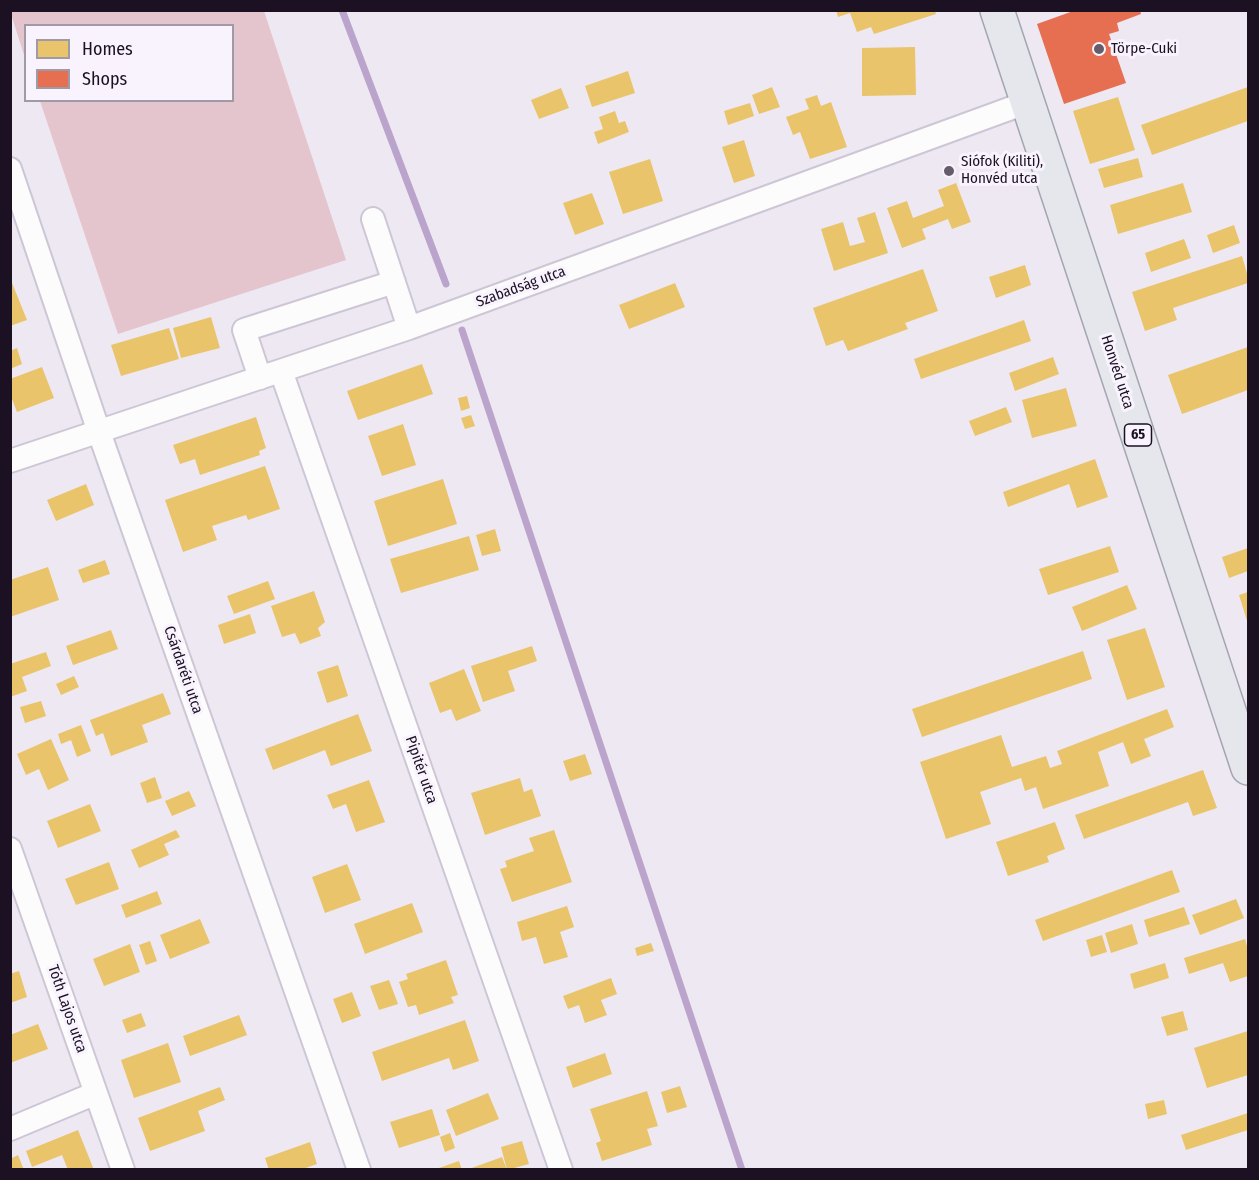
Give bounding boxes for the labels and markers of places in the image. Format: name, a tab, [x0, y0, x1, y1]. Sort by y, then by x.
place label: Törpe-Cuki	[1111, 40, 1177, 58]
marker: Törpe-Cuki	[1092, 42, 1106, 56]
place label: Siófok (Kiliti), Honvéd utca	[961, 153, 1043, 188]
marker: Siófok (Kiliti), Honvéd utca	[942, 164, 956, 178]

